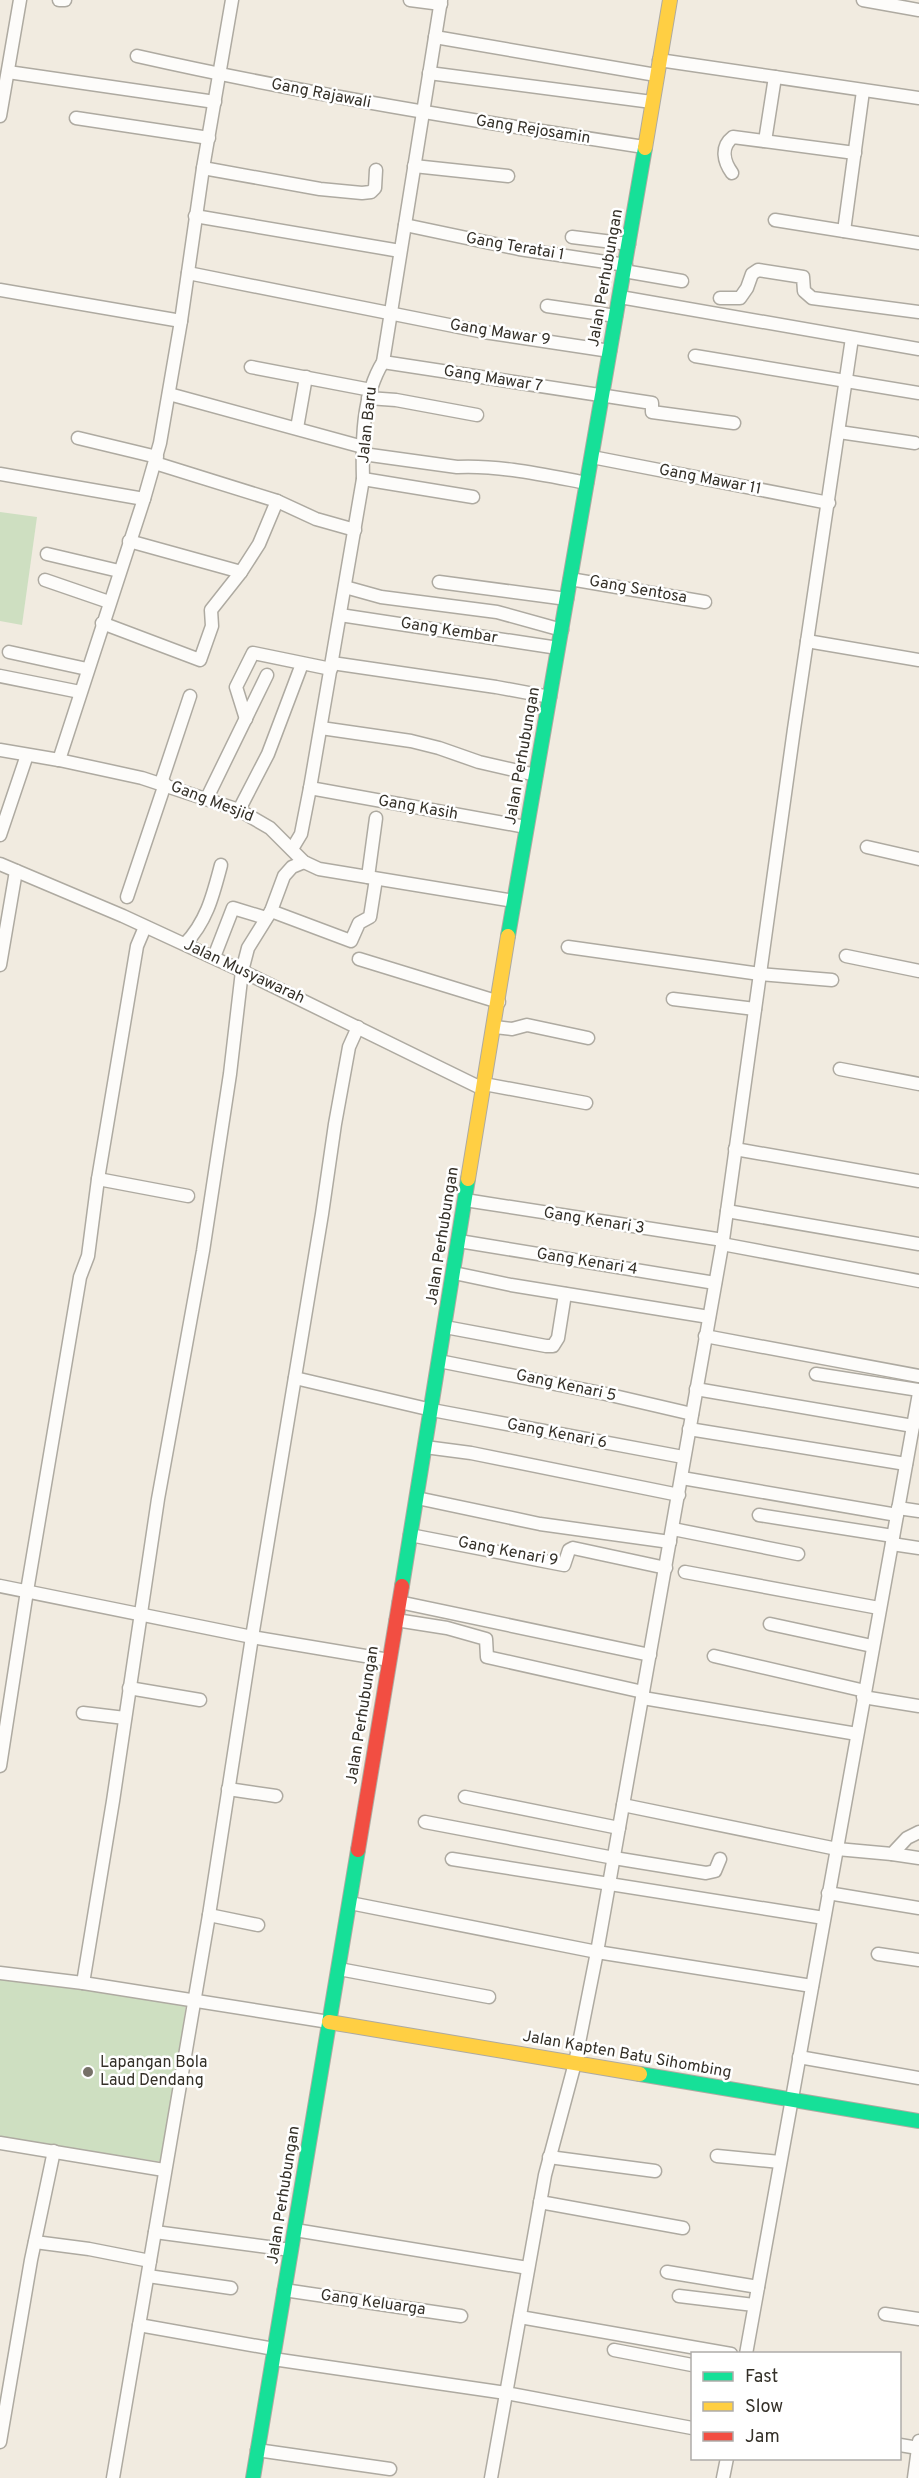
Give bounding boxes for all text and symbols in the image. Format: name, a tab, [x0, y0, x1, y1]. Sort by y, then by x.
street label: Gang Rajawali	[269, 75, 373, 113]
street label: Gang Rejosamin	[474, 111, 592, 149]
street label: Jalan Perhubungan	[584, 207, 628, 349]
street label: Gang Teratai 1	[464, 228, 566, 266]
street label: Gang Mawar 9	[448, 315, 552, 351]
street label: Gang Mawar 7	[442, 361, 544, 397]
street label: Jalan Baru	[354, 386, 382, 464]
street label: Gang Mawar 11	[657, 460, 763, 500]
street label: Gang Sentosa	[588, 572, 688, 608]
street label: Gang Kembar	[399, 613, 499, 649]
street label: Jalan Perhubungan	[501, 685, 545, 827]
street label: Gang Mesjid	[168, 777, 256, 827]
street label: Gang Kasih	[376, 791, 460, 825]
street label: Jalan Musyawarah	[180, 935, 308, 1009]
street label: Jalan Perhubungan	[422, 1165, 464, 1307]
street label: Gang Kenari 3	[542, 1203, 646, 1239]
street label: Gang Kenari 4	[535, 1244, 639, 1280]
street label: Gang Kenari 5	[514, 1366, 618, 1406]
street label: Gang Kenari 6	[505, 1414, 609, 1454]
street label: Gang Kenari 9	[456, 1532, 560, 1572]
street label: Jalan Perhubungan	[342, 1644, 384, 1786]
street label: Jalan Kapten Batu Sihombing	[521, 2027, 733, 2083]
place label: Lapangan Bola Laud Dendang	[100, 2053, 207, 2091]
marker: Lapangan Bola Laud Dendang	[81, 2065, 95, 2079]
street label: Jalan Perhubungan	[263, 2124, 305, 2266]
street label: Gang Keluarga	[319, 2286, 427, 2320]
legend	[691, 2352, 901, 2460]
text: Fast	[745, 2366, 778, 2389]
text: Slow	[745, 2396, 783, 2419]
text: Jam	[745, 2426, 780, 2449]

